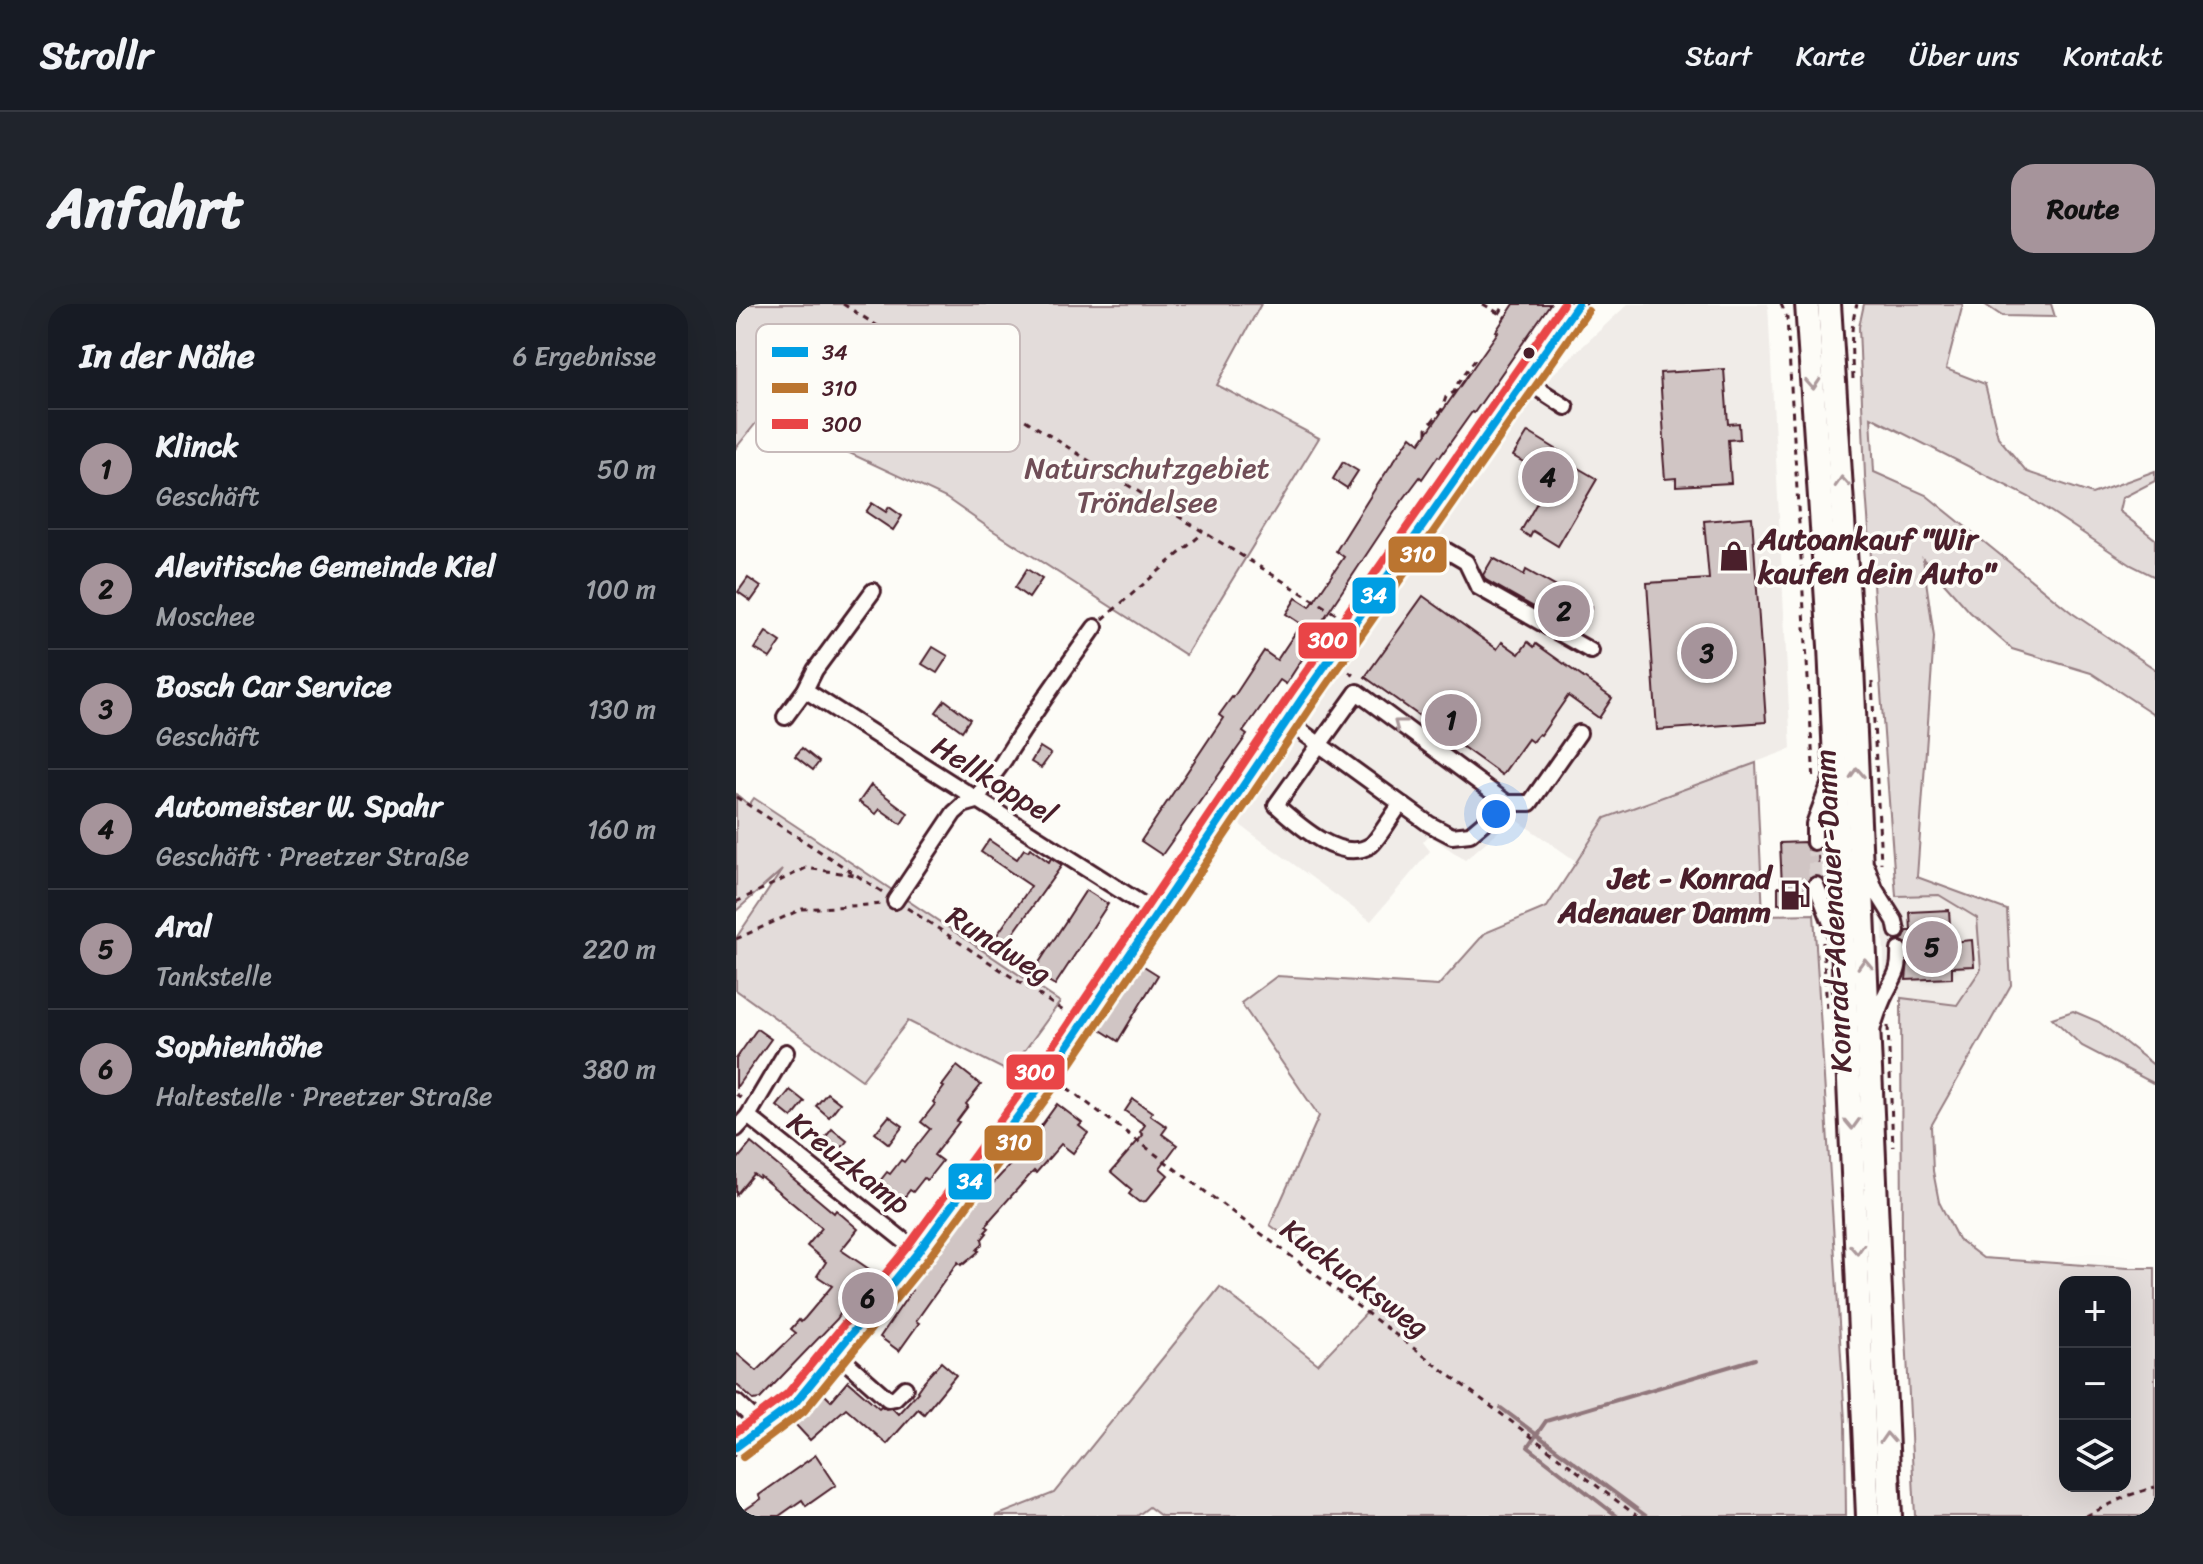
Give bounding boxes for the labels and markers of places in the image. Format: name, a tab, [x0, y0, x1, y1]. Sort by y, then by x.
unlabelled marker	[1521, 345, 1537, 361]
pin: 4	[1522, 447, 1574, 507]
place label: Autoankauf "Wir kaufen dein Auto"	[1756, 512, 1998, 600]
shop icon: Autoankauf "Wir kaufen dein Auto"	[1717, 539, 1751, 573]
pin: 2	[1538, 581, 1590, 641]
pin: 3	[1681, 623, 1733, 683]
pin: 1	[1425, 690, 1477, 750]
place label: Jet - Konrad Adenauer Damm	[1556, 851, 1774, 939]
fuel station icon: Jet - Konrad Adenauer Damm	[1778, 878, 1812, 912]
pin: 5	[1906, 917, 1958, 977]
pin: 6	[842, 1268, 894, 1328]

